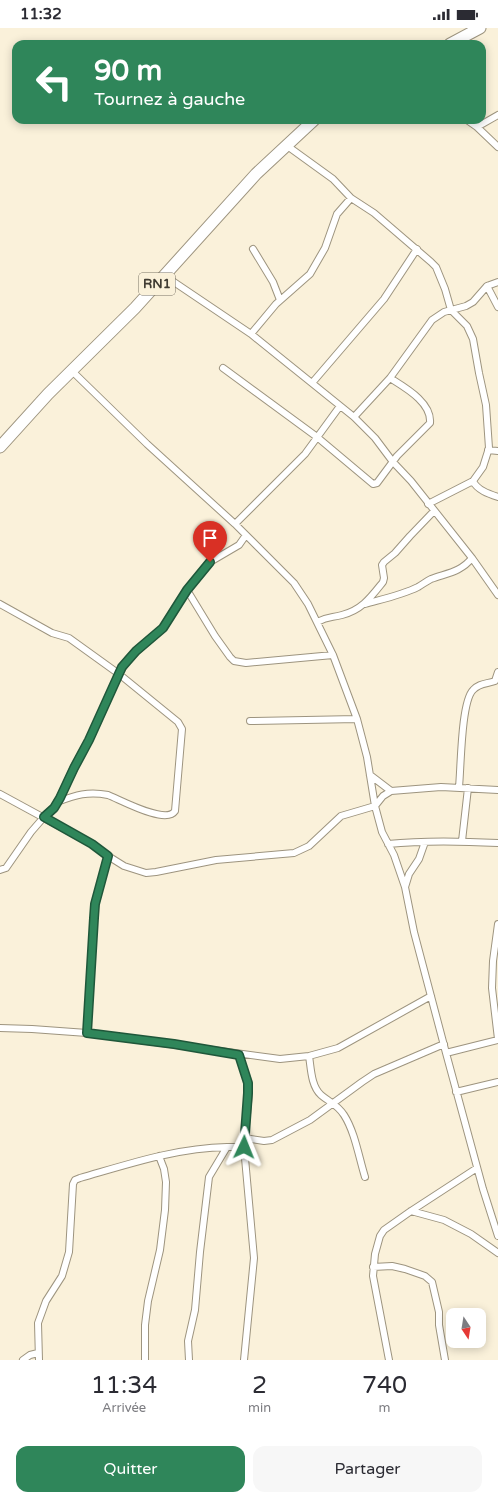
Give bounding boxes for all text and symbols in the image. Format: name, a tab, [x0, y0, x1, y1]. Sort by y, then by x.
text: 11:32	[20, 5, 62, 23]
text: 90 m	[94, 54, 162, 88]
icon: left	[28, 56, 80, 108]
text: Tournez à gauche	[94, 88, 245, 110]
road number: RN1	[139, 273, 175, 295]
pin	[193, 521, 227, 562]
icon: arrive	[199, 527, 221, 549]
position arrow	[223, 1126, 265, 1168]
north arrow	[446, 1308, 486, 1348]
map controls	[446, 1308, 486, 1348]
text: 11:34	[91, 1371, 157, 1400]
text: 2	[252, 1371, 267, 1400]
text: 740	[362, 1371, 407, 1400]
text: Arrivée	[102, 1400, 146, 1416]
text: min	[248, 1400, 271, 1416]
text: m	[379, 1400, 391, 1416]
button: Quitter	[16, 1446, 245, 1492]
button: Partager	[253, 1446, 482, 1492]

